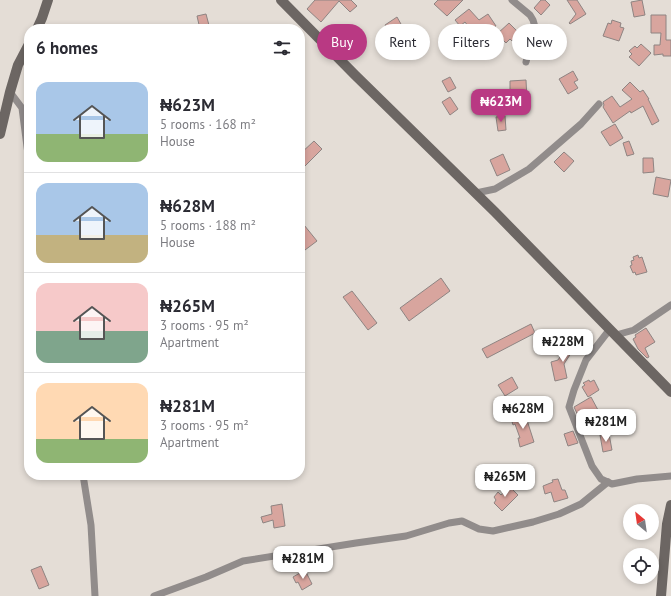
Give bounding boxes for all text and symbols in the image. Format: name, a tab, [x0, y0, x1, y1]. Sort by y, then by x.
chip: Buy	[317, 24, 367, 60]
chip: Rent	[375, 24, 430, 60]
chip: Filters	[438, 24, 504, 60]
chip: New	[512, 24, 567, 60]
text: 6 homes	[36, 37, 98, 59]
icon: filters	[271, 37, 293, 59]
pin: ₦623M	[473, 89, 529, 123]
text: ₦623M	[480, 93, 522, 110]
text: ₦623M	[160, 94, 215, 116]
icon: home	[68, 98, 116, 146]
text: 5 rooms · 168 m²	[160, 116, 256, 133]
text: House	[160, 133, 195, 150]
text: ₦628M	[160, 195, 215, 217]
icon: home	[68, 199, 116, 247]
text: 5 rooms · 188 m²	[160, 217, 256, 234]
text: House	[160, 234, 195, 251]
text: ₦265M	[160, 295, 215, 317]
icon: home	[68, 299, 116, 347]
text: 3 rooms · 95 m²	[160, 317, 249, 334]
pin: ₦228M	[535, 329, 591, 363]
text: ₦228M	[542, 333, 584, 350]
text: Apartment	[160, 334, 219, 351]
text: ₦281M	[160, 395, 215, 417]
pin: ₦628M	[495, 396, 551, 430]
icon: home	[68, 399, 116, 447]
text: ₦628M	[502, 400, 544, 417]
pin: ₦281M	[578, 409, 634, 443]
text: ₦281M	[585, 413, 627, 430]
text: 3 rooms · 95 m²	[160, 417, 249, 434]
text: Apartment	[160, 434, 219, 451]
pin: ₦265M	[477, 464, 533, 498]
text: ₦265M	[484, 468, 526, 485]
north arrow	[623, 504, 659, 540]
map controls	[623, 504, 659, 584]
pin: ₦281M	[275, 546, 331, 580]
button: locate	[623, 548, 659, 584]
text: ₦281M	[282, 550, 324, 567]

